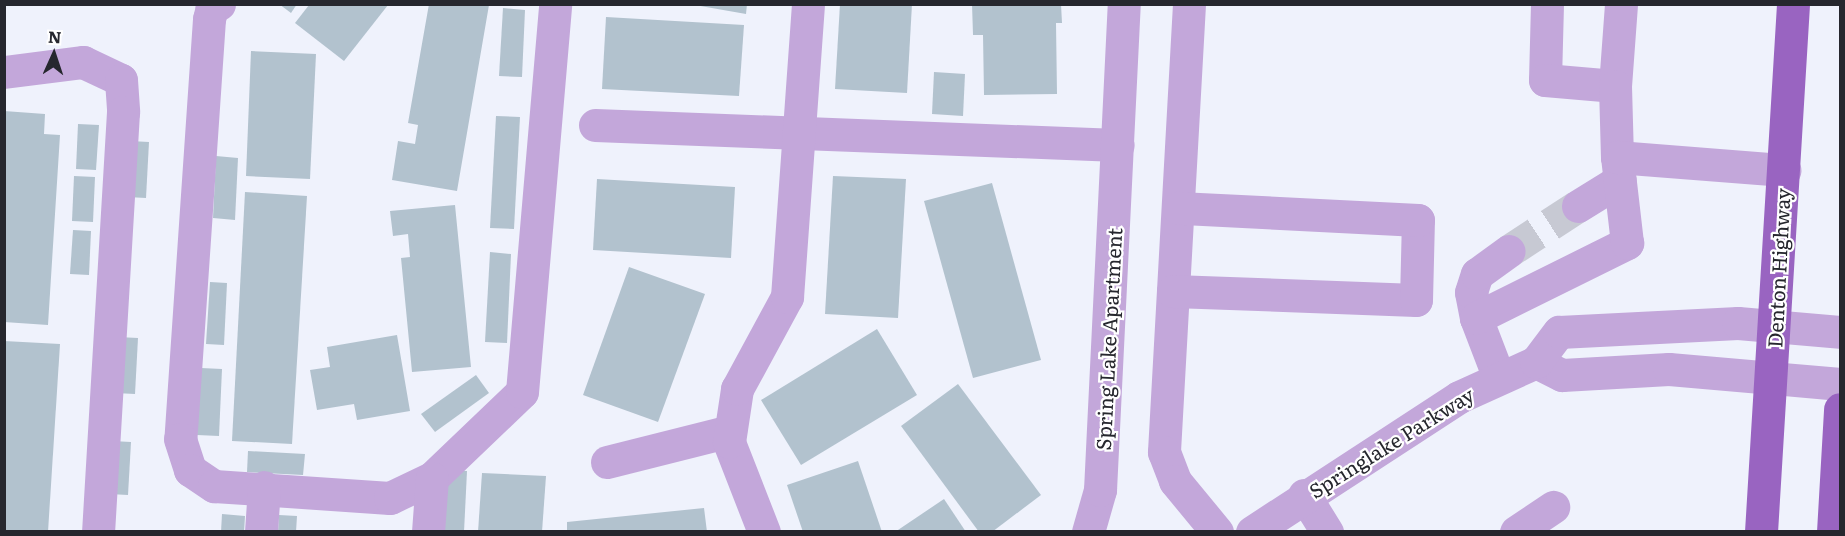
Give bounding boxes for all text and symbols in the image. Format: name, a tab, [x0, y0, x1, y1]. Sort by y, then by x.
north arrow	[24, 24, 84, 84]
text: N	[48, 24, 62, 48]
street label: Denton Highway	[1762, 188, 1794, 348]
street label: Spring Lake Apartment	[1090, 227, 1126, 451]
street label: Springlake Parkway	[1304, 381, 1478, 503]

